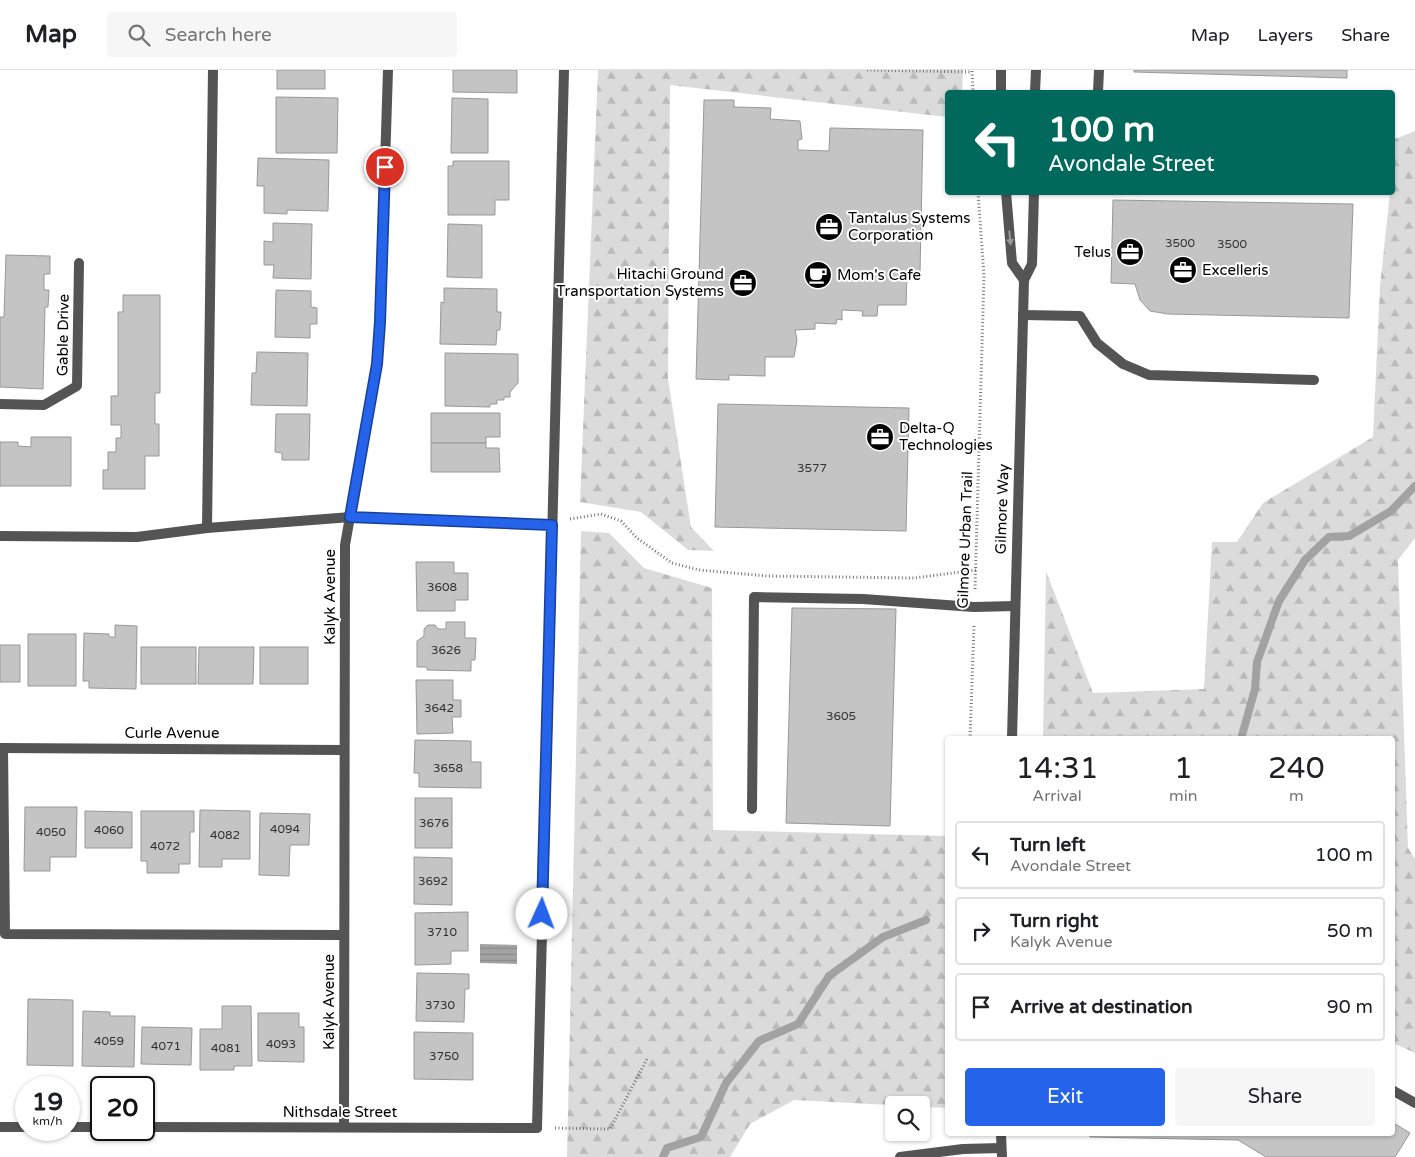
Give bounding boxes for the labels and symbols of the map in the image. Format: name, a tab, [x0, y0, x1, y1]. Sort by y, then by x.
pin	[364, 146, 406, 188]
place label: Tantalus Systems Corporation	[848, 209, 971, 244]
office icon: Tantalus Systems Corporation	[814, 212, 844, 242]
one-way arrow	[1006, 230, 1014, 246]
house number: 3500	[1165, 236, 1196, 250]
office icon: Telus	[1115, 237, 1145, 267]
house number: 3500	[1217, 237, 1248, 251]
place label: Telus	[1074, 243, 1111, 261]
office icon: Excelleris	[1168, 255, 1198, 285]
cafe icon: Mom's Cafe	[803, 260, 833, 290]
place label: Excelleris	[1202, 261, 1269, 279]
place label: Hitachi Ground Transportation Systems	[556, 265, 724, 300]
place label: Mom's Cafe	[837, 266, 921, 284]
office icon: Hitachi Ground Transportation Systems	[728, 268, 758, 298]
street label: Gable Drive	[53, 294, 73, 376]
place label: Delta-Q Technologies	[899, 419, 993, 454]
office icon: Delta-Q Technologies	[865, 422, 895, 452]
house number: 3577	[797, 461, 827, 475]
street label: Gilmore Way	[991, 463, 1013, 555]
street label: Gilmore Urban Trail	[954, 471, 976, 609]
street label: Kalyk Avenue	[321, 549, 339, 645]
house number: 3608	[427, 580, 457, 594]
house number: 3626	[431, 643, 461, 657]
house number: 3642	[424, 701, 454, 715]
house number: 3605	[826, 709, 856, 723]
street label: Curle Avenue	[125, 724, 219, 742]
house number: 3658	[433, 761, 463, 775]
house number: 3676	[419, 816, 449, 830]
house number: 4094	[270, 822, 301, 836]
house number: 4060	[94, 823, 125, 837]
house number: 4050	[36, 825, 67, 839]
house number: 4082	[210, 828, 240, 842]
house number: 4072	[150, 839, 180, 853]
house number: 3692	[418, 874, 448, 888]
position arrow	[515, 887, 567, 939]
house number: 3710	[427, 925, 458, 939]
street label: Kalyk Avenue	[320, 954, 338, 1050]
house number: 3730	[425, 998, 456, 1012]
house number: 4059	[94, 1034, 124, 1048]
house number: 4093	[266, 1037, 296, 1051]
house number: 4071	[151, 1039, 181, 1053]
house number: 4081	[211, 1041, 241, 1055]
house number: 3750	[429, 1049, 460, 1063]
speed limit sign: 20	[90, 1076, 155, 1141]
street label: Nithsdale Street	[283, 1103, 398, 1121]

